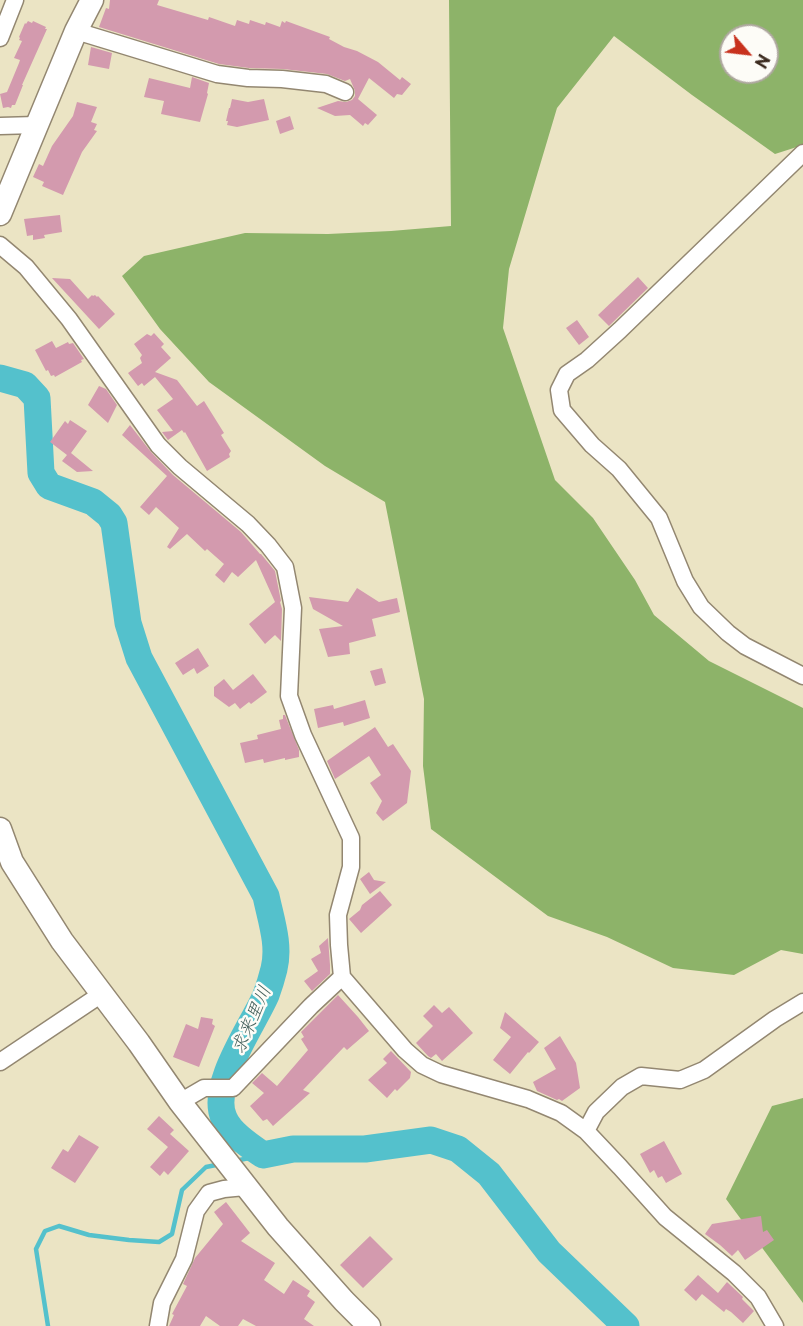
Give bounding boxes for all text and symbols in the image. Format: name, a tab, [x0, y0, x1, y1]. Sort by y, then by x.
north arrow	[719, 24, 779, 84]
text: N	[750, 50, 777, 73]
water label: 求来里川	[227, 983, 277, 1057]

